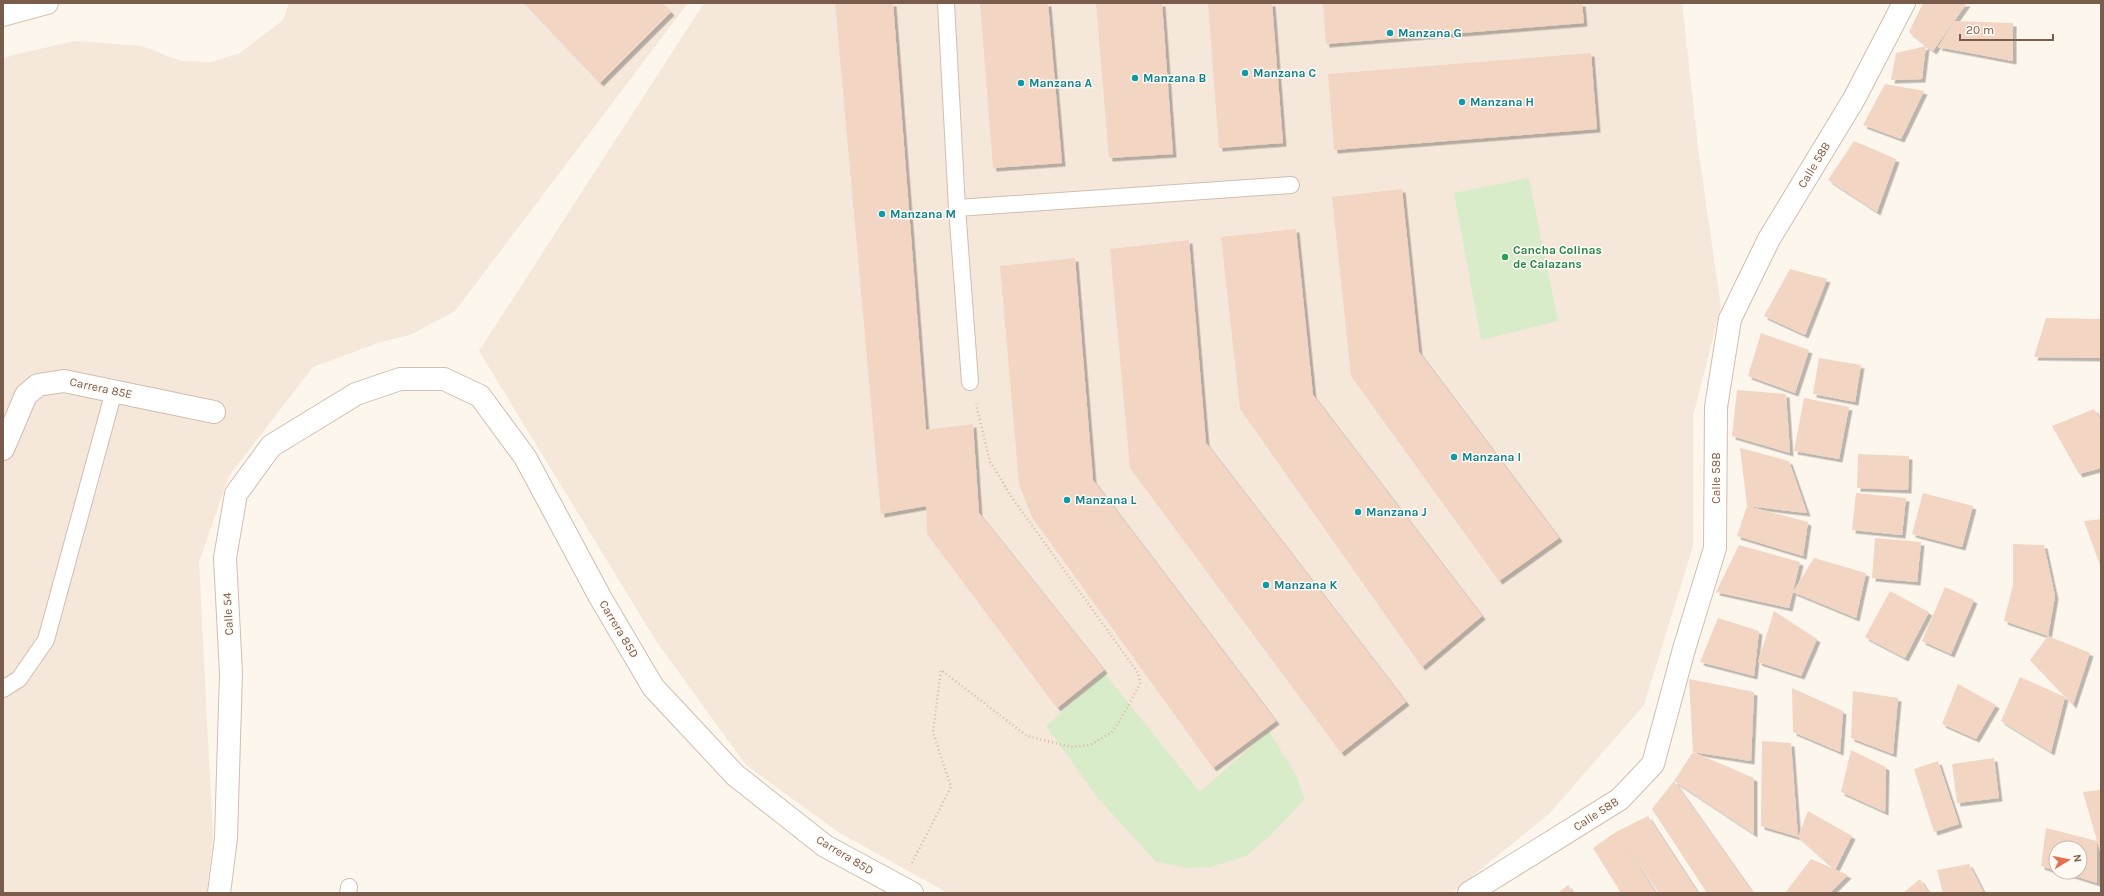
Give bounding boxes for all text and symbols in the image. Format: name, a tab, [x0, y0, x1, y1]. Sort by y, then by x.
scale bar	[1960, 16, 2053, 42]
text: 20 m	[1966, 23, 1994, 37]
place label: Manzana G	[1398, 26, 1462, 40]
marker: Manzana G	[1385, 28, 1395, 38]
place label: Manzana C	[1253, 66, 1316, 80]
marker: Manzana C	[1240, 68, 1250, 78]
place label: Manzana B	[1143, 71, 1206, 85]
marker: Manzana B	[1130, 73, 1140, 83]
place label: Manzana A	[1029, 76, 1092, 90]
marker: Manzana A	[1016, 78, 1026, 88]
place label: Manzana H	[1470, 95, 1534, 109]
marker: Manzana H	[1457, 97, 1467, 107]
street label: Calle 58B	[1795, 139, 1833, 191]
place label: Manzana M	[890, 207, 956, 221]
marker: Manzana M	[877, 209, 887, 219]
place label: Cancha Colinas de Calazans	[1513, 243, 1602, 271]
marker: Cancha Colinas de Calazans	[1500, 252, 1510, 262]
street label: Carrera 85E	[68, 375, 134, 401]
place label: Manzana I	[1462, 450, 1521, 464]
marker: Manzana I	[1449, 452, 1459, 462]
street label: Calle 58B	[1709, 452, 1723, 504]
place label: Manzana L	[1075, 493, 1136, 507]
marker: Manzana L	[1062, 495, 1072, 505]
place label: Manzana J	[1366, 505, 1427, 519]
marker: Manzana J	[1353, 507, 1363, 517]
place label: Manzana K	[1274, 578, 1337, 592]
marker: Manzana K	[1261, 580, 1271, 590]
street label: Calle 54	[220, 592, 236, 636]
street label: Carrera 85D	[596, 598, 642, 660]
street label: Calle 58B	[1571, 794, 1621, 834]
street label: Carrera 85D	[814, 832, 876, 878]
north arrow	[2048, 840, 2088, 880]
text: N	[2070, 853, 2084, 863]

